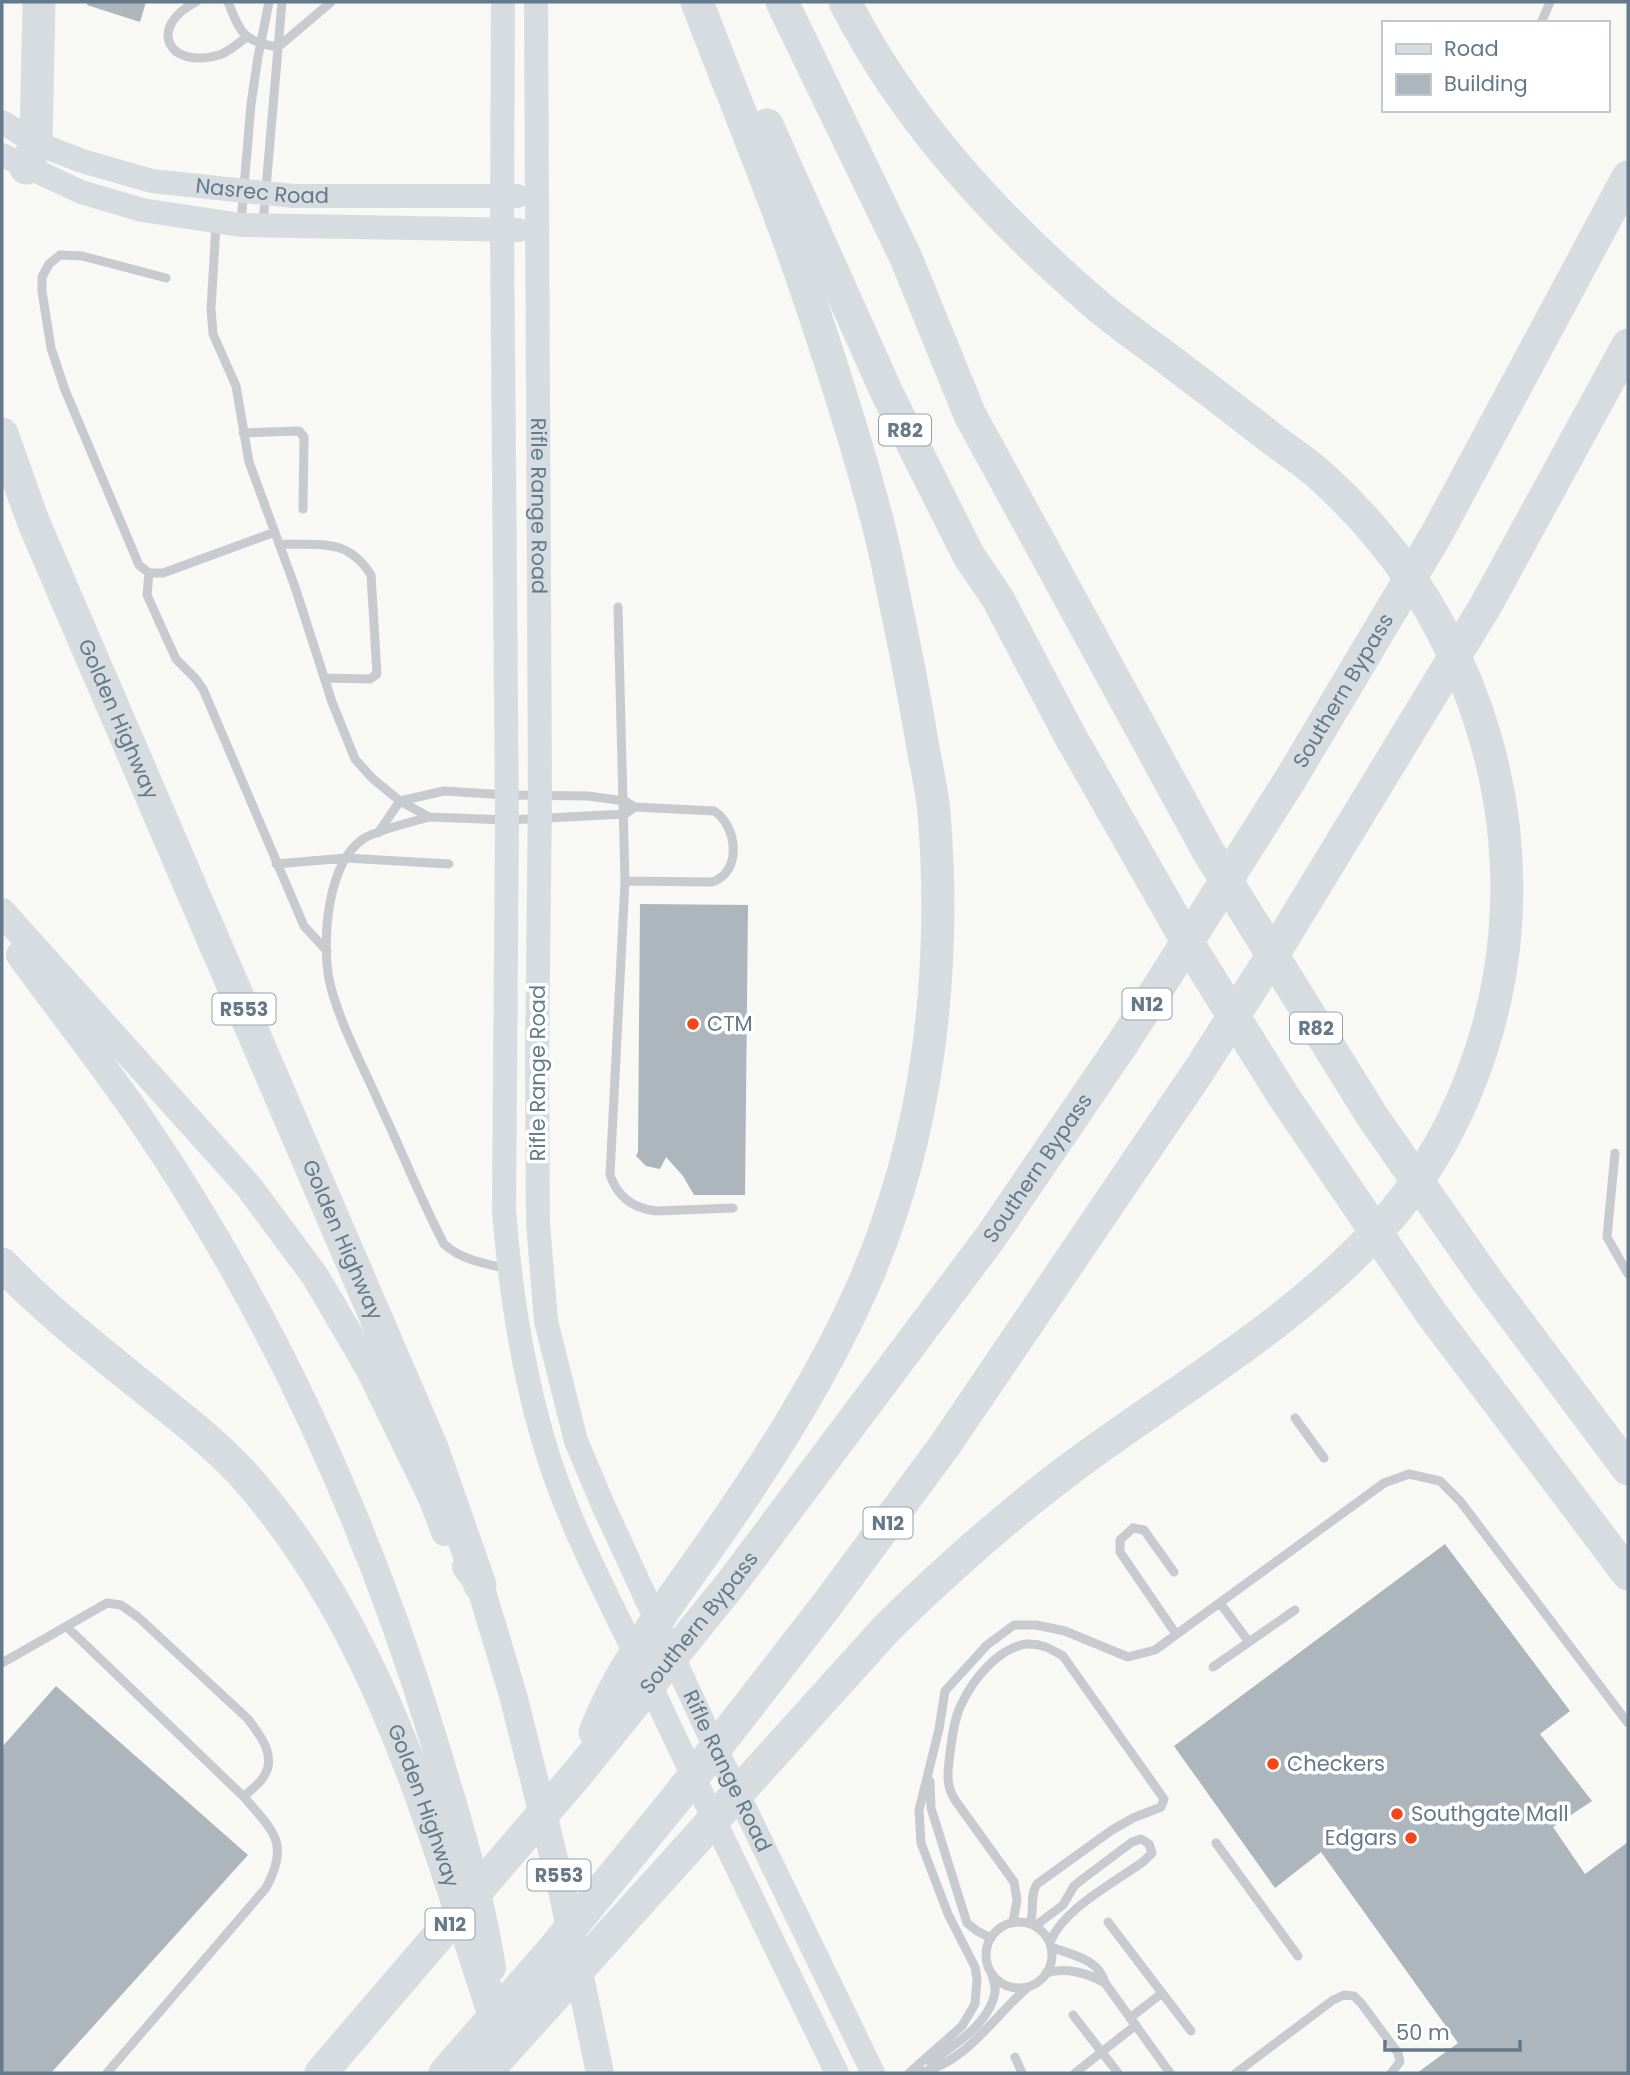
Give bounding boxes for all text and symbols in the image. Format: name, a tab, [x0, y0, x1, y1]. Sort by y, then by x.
legend	[1382, 21, 1609, 112]
text: Road	[1444, 34, 1499, 63]
text: Building	[1444, 69, 1528, 98]
street label: Nasrec Road	[194, 171, 329, 210]
road number: R82	[879, 414, 931, 446]
street label: Rifle Range Road	[524, 418, 554, 594]
street label: Southern Bypass	[1285, 608, 1400, 773]
street label: Golden Highway	[71, 634, 166, 804]
street label: Rifle Range Road	[523, 985, 552, 1161]
road number: N12	[1122, 988, 1172, 1020]
road number: R553	[212, 993, 276, 1024]
place label: CTM	[707, 1009, 753, 1038]
road number: R82	[1290, 1012, 1342, 1044]
marker: CTM	[685, 1016, 701, 1032]
street label: Southern Bypass	[976, 1087, 1099, 1248]
street label: Golden Highway	[296, 1155, 390, 1325]
road number: N12	[864, 1508, 912, 1539]
street label: Southern Bypass	[633, 1545, 765, 1700]
street label: Rifle Range Road	[676, 1685, 779, 1857]
street label: Golden Highway	[381, 1719, 467, 1891]
place label: Checkers	[1287, 1749, 1385, 1778]
marker: Checkers	[1265, 1756, 1281, 1772]
place label: Southgate Mall	[1411, 1799, 1569, 1828]
marker: Southgate Mall	[1389, 1806, 1405, 1822]
place label: Edgars	[1325, 1823, 1397, 1852]
marker: Edgars	[1403, 1830, 1419, 1846]
road number: R553	[528, 1859, 590, 1890]
road number: N12	[426, 1908, 475, 1940]
scale bar	[1385, 2008, 1520, 2052]
text: 50 m	[1396, 2018, 1450, 2047]

